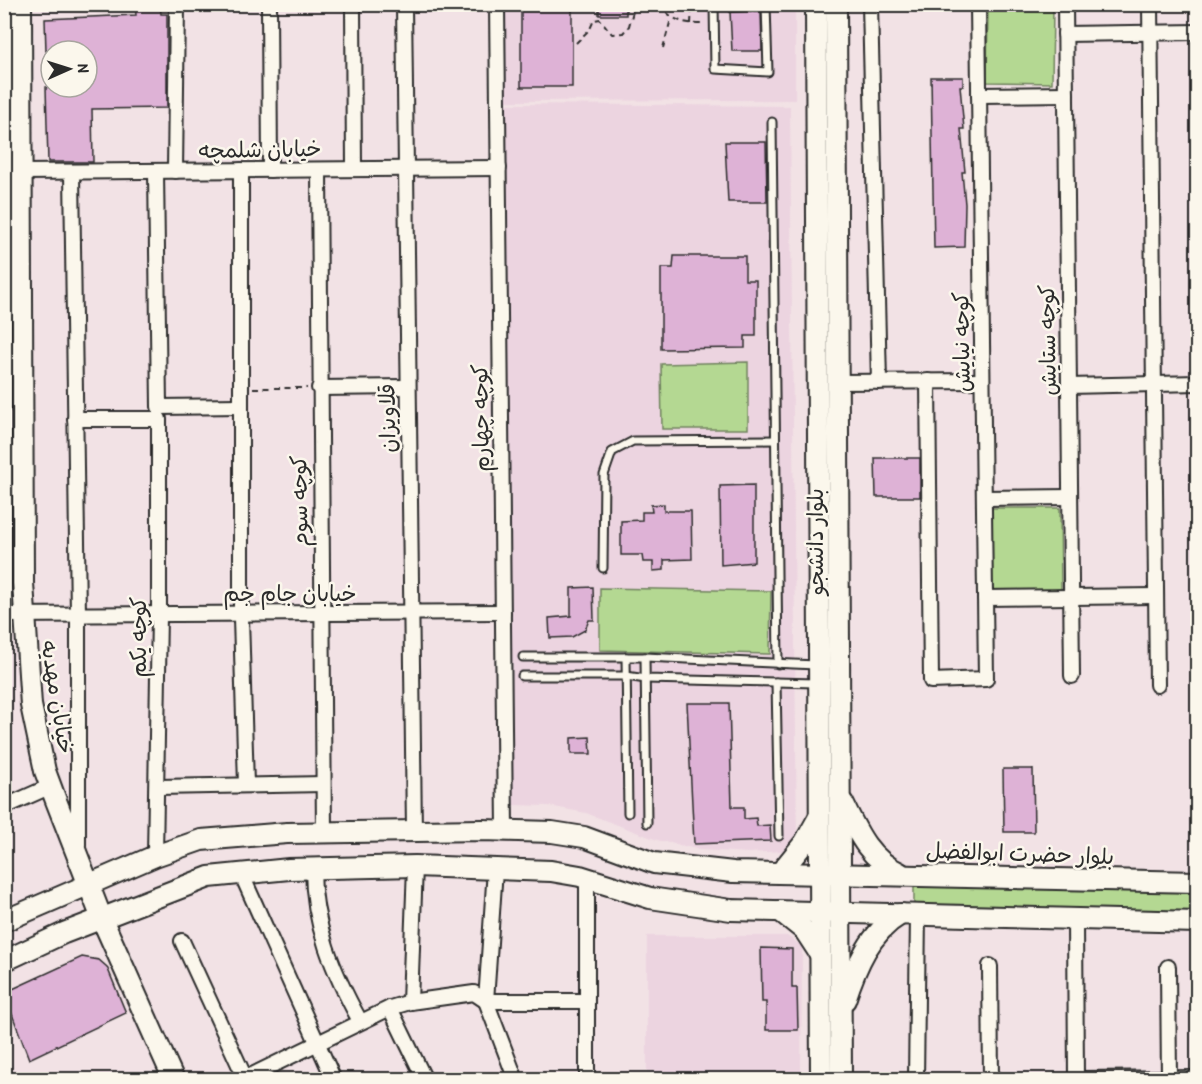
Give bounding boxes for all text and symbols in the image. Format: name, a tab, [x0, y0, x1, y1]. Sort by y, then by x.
north arrow	[39, 39, 99, 99]
text: N	[73, 63, 95, 74]
street label: خیابان شلمچه	[198, 133, 322, 165]
street label: کوچه ستایش	[1031, 284, 1063, 396]
street label: كوچه نيايش	[945, 292, 977, 392]
street label: کوچه چهارم	[464, 364, 498, 472]
street label: قلاویزان	[371, 383, 403, 453]
street label: کوچه سوم	[283, 455, 318, 547]
street label: بلوار دانشجو	[800, 488, 830, 597]
street label: خیابان جام جم	[223, 578, 357, 610]
street label: کوچه یکم	[123, 596, 155, 678]
street label: خیابان مهدیه	[34, 638, 82, 756]
street label: بلوار حضرت ابوالفضل	[925, 835, 1115, 871]

